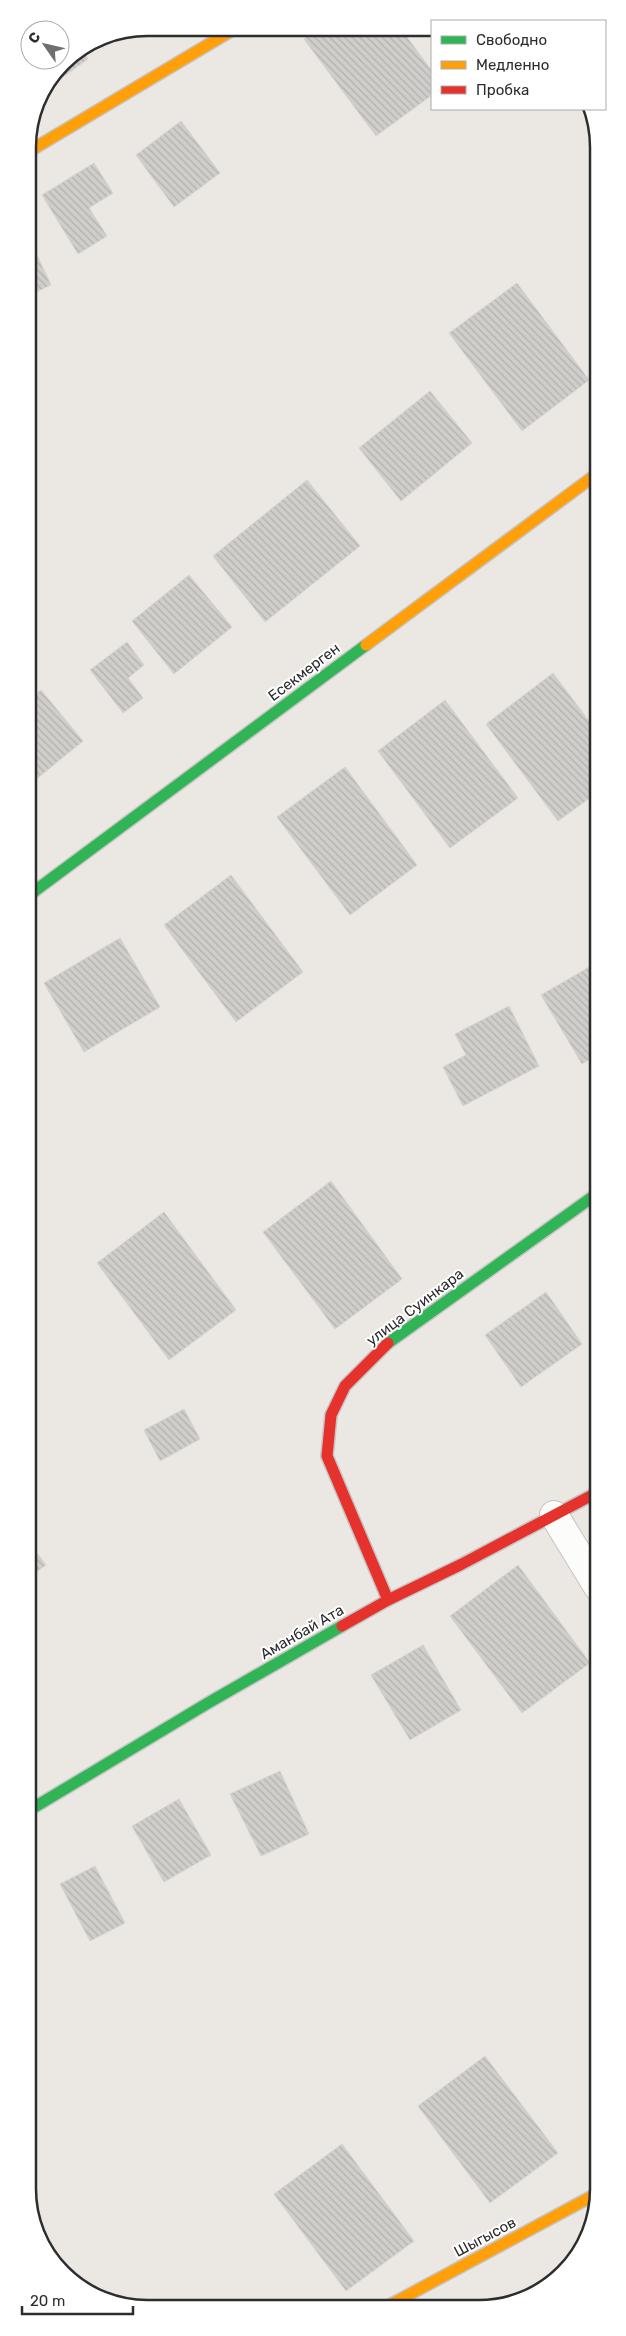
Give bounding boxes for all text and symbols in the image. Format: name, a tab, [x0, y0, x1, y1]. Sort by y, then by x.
north arrow	[20, 20, 70, 70]
legend	[431, 20, 606, 110]
text: С	[25, 29, 45, 47]
text: Свободно	[476, 31, 547, 49]
text: Медленно	[476, 56, 549, 74]
text: Пробка	[476, 81, 529, 99]
street label: Eсекмерген	[265, 639, 343, 705]
street label: улица Суинкара	[363, 1265, 467, 1349]
street label: Аманбай Ата	[257, 1601, 347, 1663]
street label: Шыгысов	[451, 2213, 519, 2261]
scale bar	[22, 2284, 134, 2316]
text: 20 m	[30, 2292, 65, 2310]

